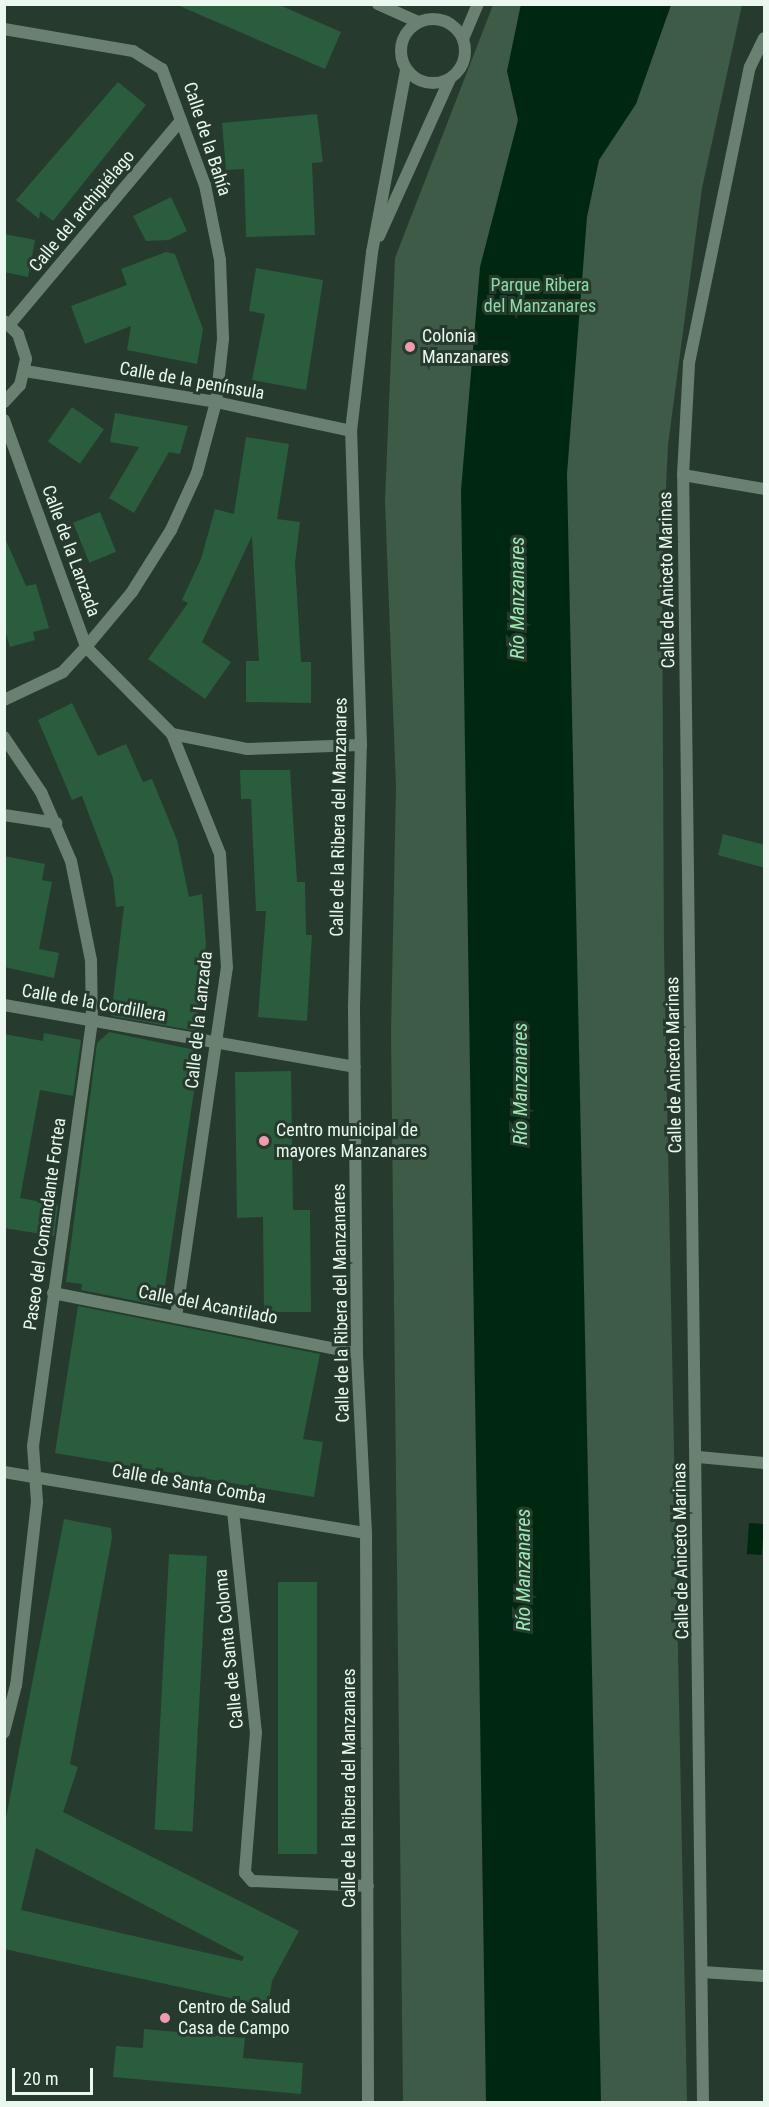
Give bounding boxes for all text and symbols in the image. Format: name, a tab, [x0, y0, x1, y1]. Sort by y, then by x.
street label: Calle de la Bahía	[178, 80, 236, 198]
street label: Calle del archipiélago	[25, 146, 139, 276]
park label: Parque Ribera del Manzanares	[484, 275, 596, 318]
place label: Colonia Manzanares	[422, 326, 509, 368]
marker: Colonia Manzanares	[403, 340, 417, 354]
street label: Calle de la península	[118, 358, 266, 404]
street label: Calle de la Lanzada	[37, 482, 105, 620]
street label: Calle de Aniceto Marinas	[655, 491, 679, 669]
water label: Río Manzanares	[505, 537, 529, 659]
street label: Calle de la Ribera del Manzanares	[326, 697, 352, 937]
street label: Calle de la Lanzada	[181, 950, 217, 1090]
street label: Calle de Aniceto Marinas	[662, 976, 686, 1154]
street label: Calle de la Cordillera	[20, 980, 168, 1026]
water label: Río Manzanares	[508, 1023, 532, 1145]
street label: Paseo del Comandante Fortea	[19, 1117, 71, 1331]
place label: Centro municipal de mayores Manzanares	[276, 1120, 427, 1162]
marker: Centro municipal de mayores Manzanares	[257, 1134, 271, 1148]
street label: Calle de la Ribera del Manzanares	[328, 1183, 354, 1423]
street label: Calle del Acantilado	[136, 1281, 280, 1329]
street label: Calle de Santa Comba	[110, 1460, 268, 1508]
street label: Calle de Aniceto Marinas	[669, 1462, 693, 1640]
water label: Río Manzanares	[511, 1509, 535, 1631]
street label: Calle de Santa Coloma	[210, 1568, 248, 1730]
street label: Calle de la Ribera del Manzanares	[338, 1668, 360, 1908]
place label: Centro de Salud Casa de Campo	[178, 1997, 290, 2040]
marker: Centro de Salud Casa de Campo	[156, 2009, 174, 2027]
scale bar	[15, 2056, 96, 2094]
text: 20 m	[23, 2068, 58, 2089]

